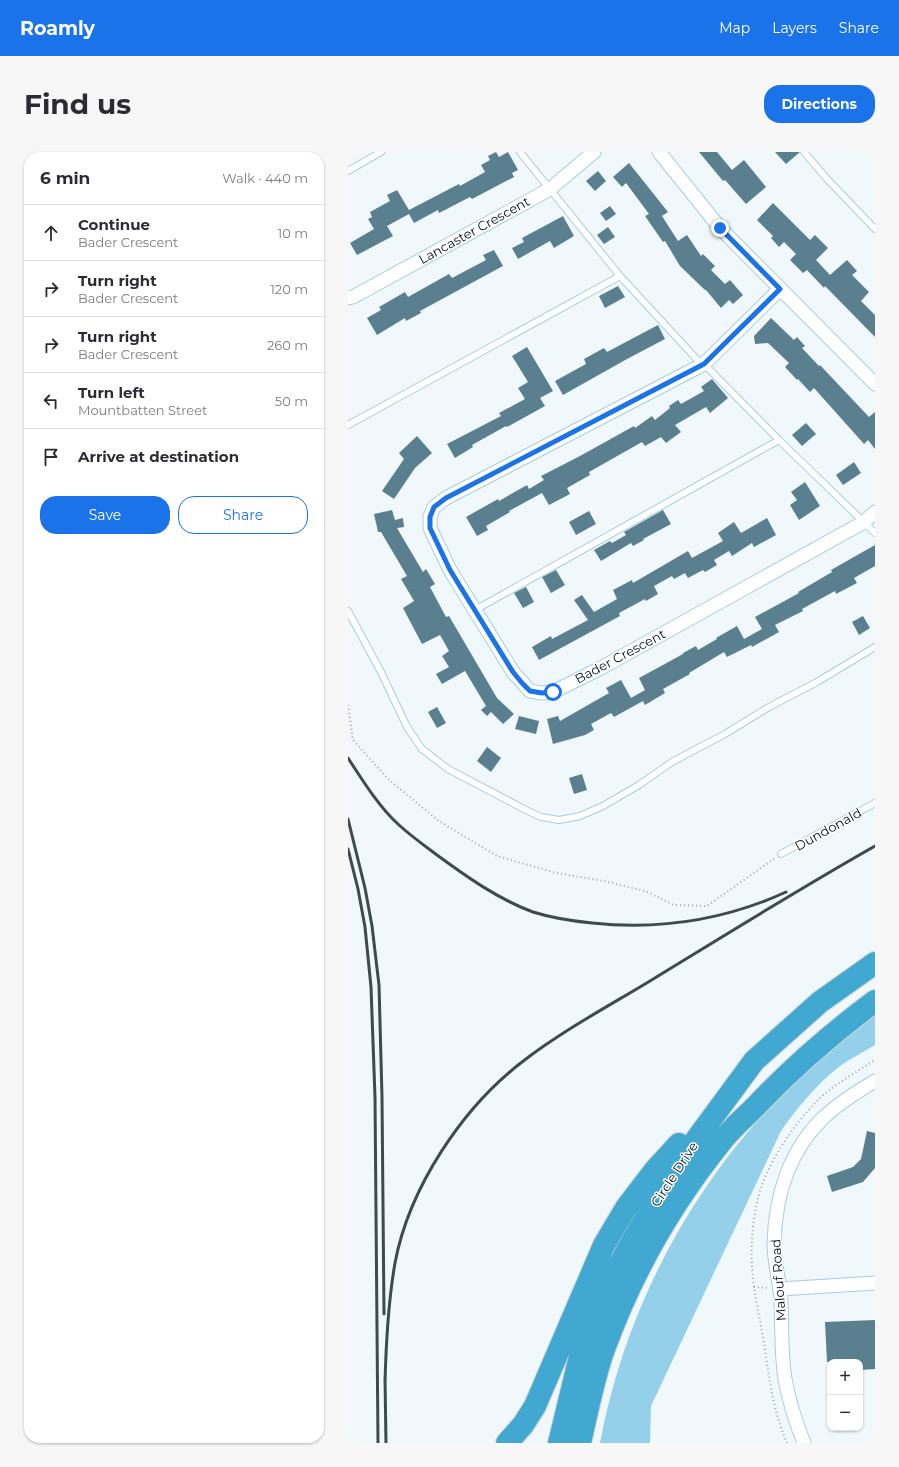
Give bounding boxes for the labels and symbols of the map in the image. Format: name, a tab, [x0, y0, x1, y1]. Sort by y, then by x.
street label: Lancaster Crescent	[416, 193, 532, 267]
route end	[711, 219, 729, 237]
street label: Bader Crescent	[572, 625, 668, 687]
route start	[544, 683, 562, 701]
street label: Dundonald	[792, 804, 864, 854]
street label: Circle Drive	[647, 1139, 701, 1209]
street label: Malouf Road	[767, 1238, 789, 1322]

